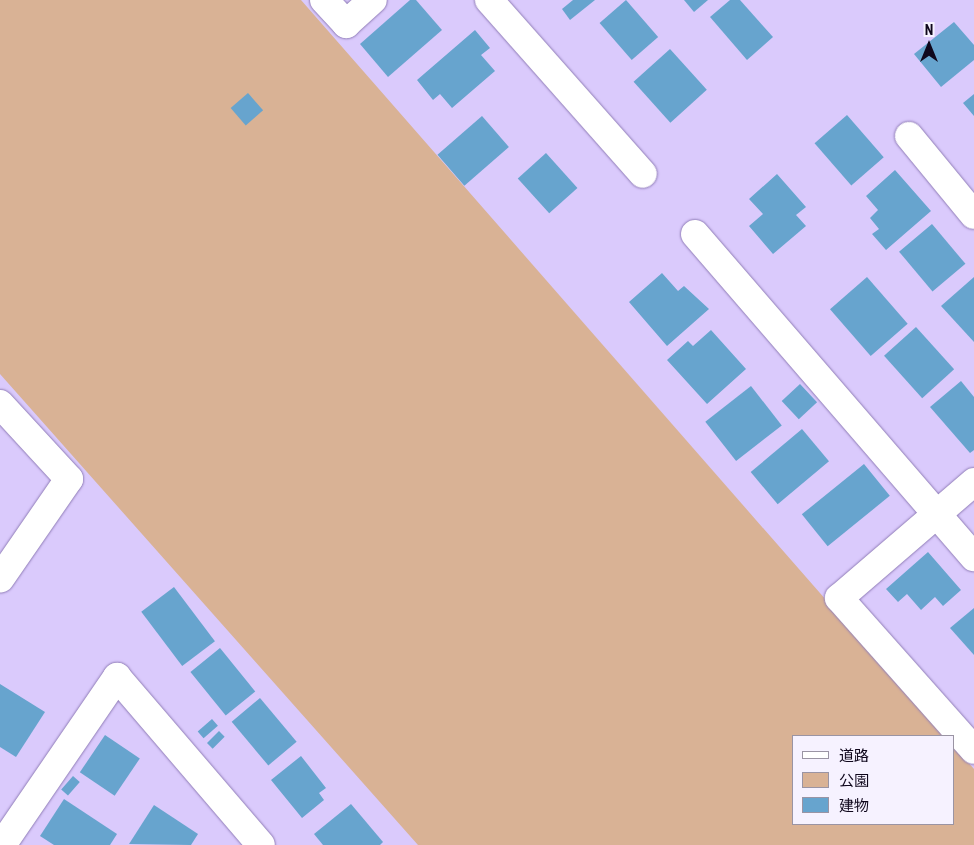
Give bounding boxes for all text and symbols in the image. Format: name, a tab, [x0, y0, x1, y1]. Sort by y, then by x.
north arrow	[904, 20, 954, 70]
text: N	[925, 22, 933, 38]
legend	[792, 735, 954, 825]
text: 道路	[839, 747, 869, 765]
text: 公園	[839, 772, 869, 790]
text: 建物	[839, 797, 869, 815]

